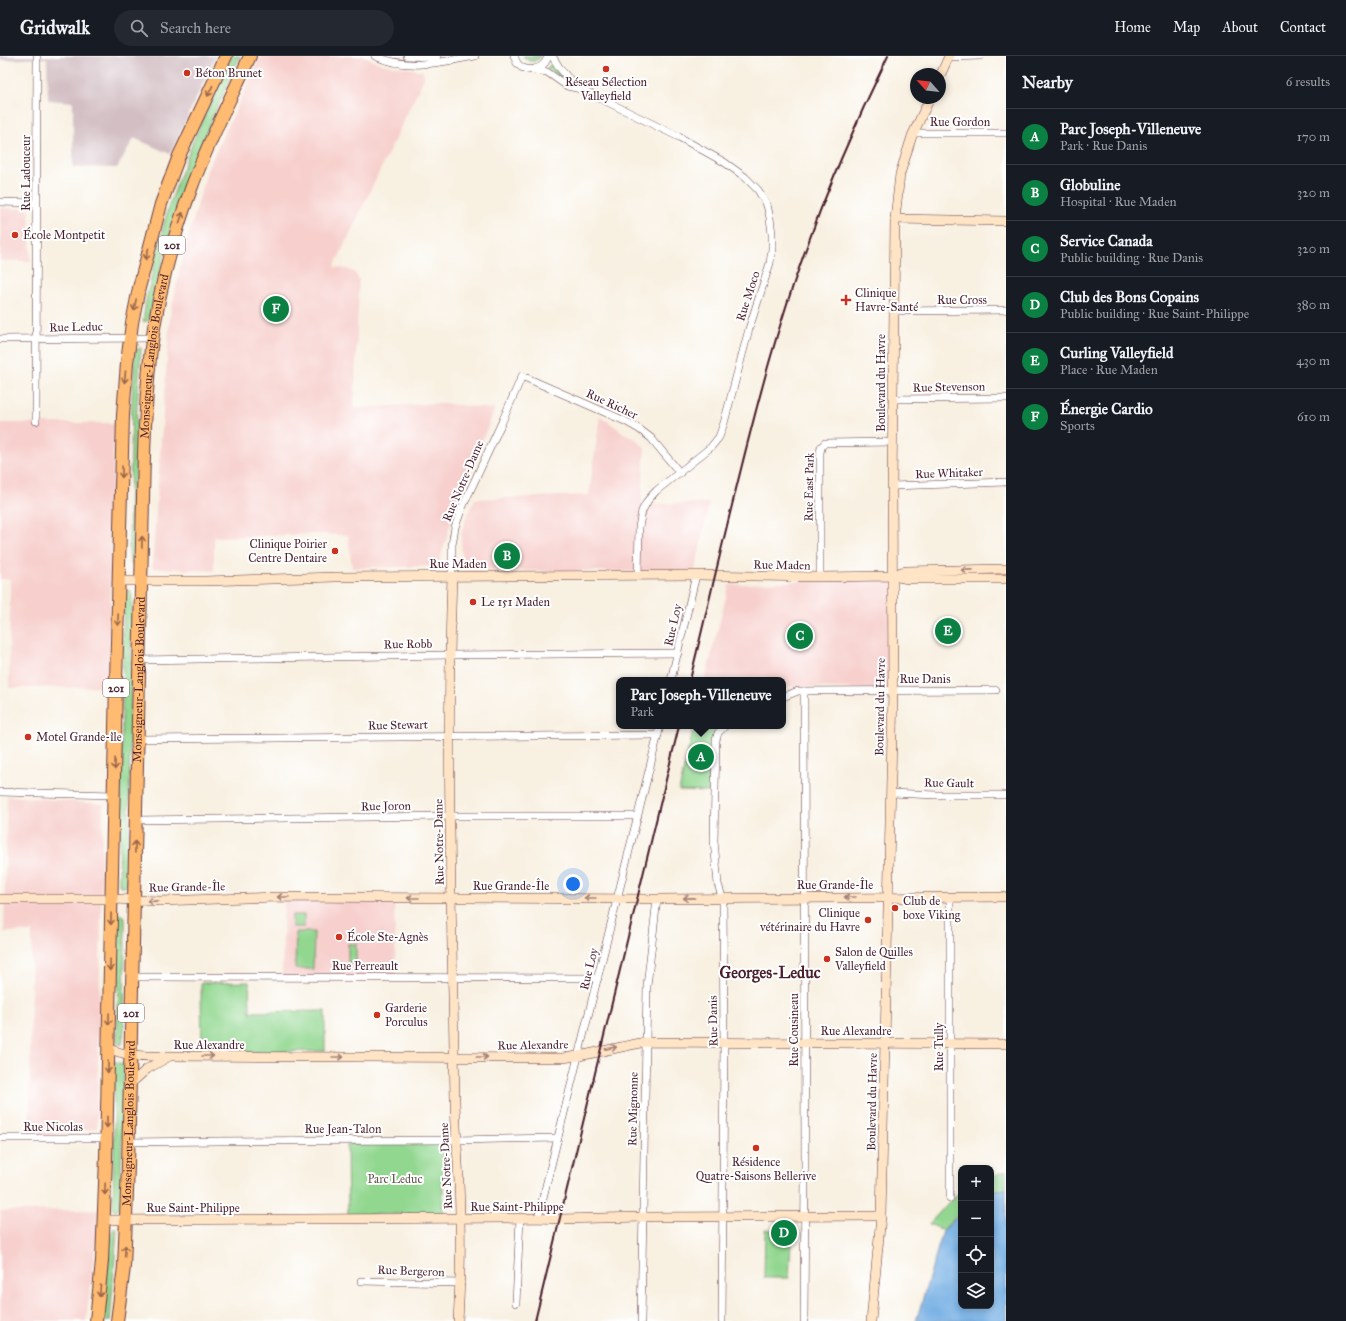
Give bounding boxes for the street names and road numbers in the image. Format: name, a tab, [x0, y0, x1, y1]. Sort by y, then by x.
street label: Rue Gordon	[930, 115, 991, 129]
street label: Rue Ladouceur	[19, 135, 33, 211]
road number: 201	[159, 236, 185, 254]
street label: Rue Moco	[733, 269, 763, 323]
street label: Monseigneur-Langlois Boulevard	[137, 273, 172, 439]
street label: Rue Cross	[937, 293, 987, 307]
street label: Rue Leduc	[49, 320, 103, 334]
street label: Boulevard du Havre	[874, 334, 888, 432]
street label: Rue Stevenson	[913, 379, 986, 395]
street label: Rue Richer	[584, 386, 640, 422]
street label: Rue Notre-Dame	[440, 438, 486, 524]
street label: Rue East Park	[801, 452, 817, 522]
street label: Rue Whitaker	[915, 465, 984, 481]
street label: Rue Maden	[429, 557, 487, 571]
street label: Rue Maden	[753, 558, 811, 573]
street label: Monseigneur-Langlois Boulevard	[130, 596, 148, 763]
street label: Rue Loy	[661, 602, 685, 647]
street label: Rue Robb	[384, 637, 433, 651]
street label: Boulevard du Havre	[872, 658, 888, 756]
street label: Rue Danis	[899, 672, 951, 686]
road number: 201	[103, 679, 129, 697]
street label: Rue Stewart	[368, 717, 429, 733]
street label: Rue Gault	[924, 776, 975, 790]
street label: Rue Joron	[361, 799, 412, 814]
street label: Rue Notre-Dame	[431, 799, 447, 885]
street label: Rue Grande-Île	[797, 877, 873, 892]
street label: Rue Grande-Île	[149, 878, 225, 895]
street label: Rue Grande-Île	[473, 878, 549, 893]
street label: Rue Loy	[577, 946, 601, 991]
street label: Rue Perreault	[332, 959, 399, 973]
street label: Rue Cousineau	[787, 993, 801, 1067]
street label: Rue Danis	[706, 995, 720, 1047]
road number: 201	[118, 1004, 144, 1022]
street label: Rue Tully	[932, 1022, 946, 1071]
street label: Rue Alexandre	[821, 1024, 891, 1038]
street label: Rue Alexandre	[497, 1037, 569, 1053]
street label: Rue Alexandre	[174, 1038, 244, 1052]
street label: Monseigneur-Langlois Boulevard	[119, 1040, 138, 1207]
street label: Boulevard du Havre	[864, 1053, 880, 1151]
street label: Rue Mignonne	[625, 1072, 642, 1146]
street label: Rue Nicolas	[23, 1120, 83, 1134]
street label: Rue Jean-Talon	[305, 1122, 382, 1137]
street label: Rue Notre-Dame	[437, 1122, 455, 1210]
street label: Rue Saint-Philippe	[470, 1200, 564, 1214]
street label: Rue Saint-Philippe	[146, 1201, 240, 1215]
street label: Rue Bergeron	[377, 1263, 445, 1280]

